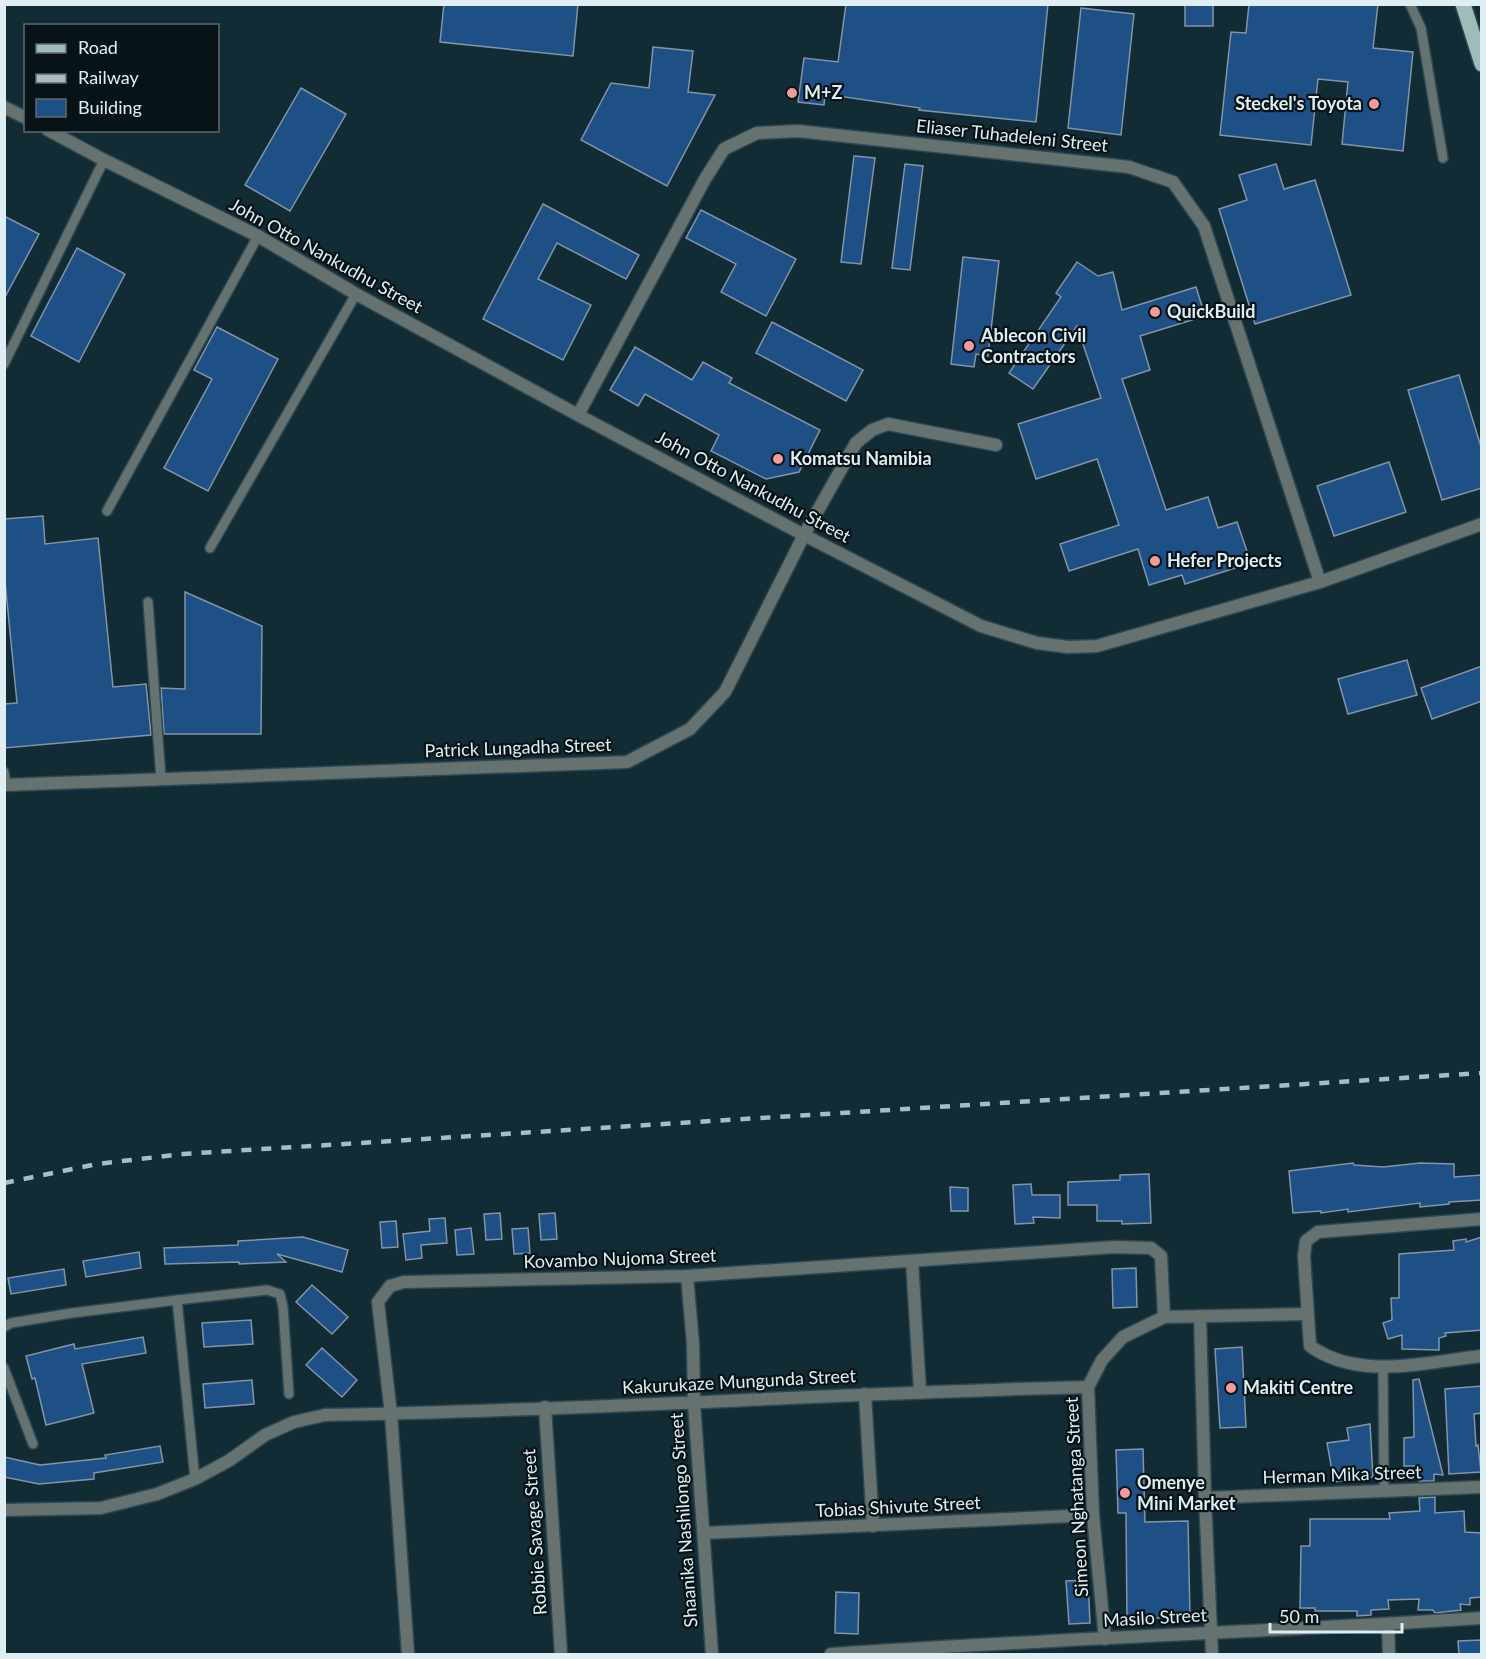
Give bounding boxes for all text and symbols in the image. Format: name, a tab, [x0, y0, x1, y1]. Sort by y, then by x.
legend	[24, 24, 219, 132]
text: Road	[78, 36, 118, 58]
text: Railway	[78, 66, 139, 88]
place label: M+Z	[804, 81, 842, 103]
marker: M+Z	[785, 86, 799, 100]
place label: Steckel's Toyota	[1235, 92, 1362, 114]
text: Building	[78, 96, 142, 118]
marker: Steckel's Toyota	[1367, 97, 1381, 111]
street label: Eliaser Tuhadeleni Street	[915, 114, 1110, 156]
street label: John Otto Nankudhu Street	[226, 193, 427, 318]
place label: QuickBuild	[1167, 300, 1256, 322]
marker: QuickBuild	[1148, 305, 1162, 319]
place label: Ablecon Civil Contractors	[980, 324, 1086, 367]
marker: Ablecon Civil Contractors	[962, 339, 976, 353]
street label: John Otto Nankudhu Street	[652, 425, 855, 547]
place label: Komatsu Namibia	[790, 447, 932, 469]
marker: Komatsu Namibia	[771, 452, 785, 466]
place label: Hefer Projects	[1167, 549, 1282, 571]
marker: Hefer Projects	[1148, 554, 1162, 568]
street label: Patrick Lungadha Street	[424, 733, 612, 761]
street label: Kovambo Nujoma Street	[523, 1244, 717, 1272]
street label: Kakurukaze Mungunda Street	[622, 1364, 857, 1398]
place label: Makiti Centre	[1243, 1376, 1354, 1398]
marker: Makiti Centre	[1224, 1381, 1238, 1395]
street label: Simeon Nghatanga Street	[1060, 1396, 1092, 1598]
street label: Shaanika Nashilongo Street	[664, 1411, 701, 1628]
street label: Robbie Savage Street	[517, 1448, 551, 1616]
street label: Herman Mika Street	[1262, 1460, 1422, 1488]
place label: Omenye Mini Market	[1137, 1471, 1236, 1514]
marker: Omenye Mini Market	[1118, 1486, 1132, 1500]
street label: Tobias Shivute Street	[815, 1491, 982, 1521]
scale bar	[1270, 1596, 1402, 1634]
street label: Masilo Street	[1102, 1603, 1208, 1631]
text: 50 m	[1279, 1605, 1319, 1627]

